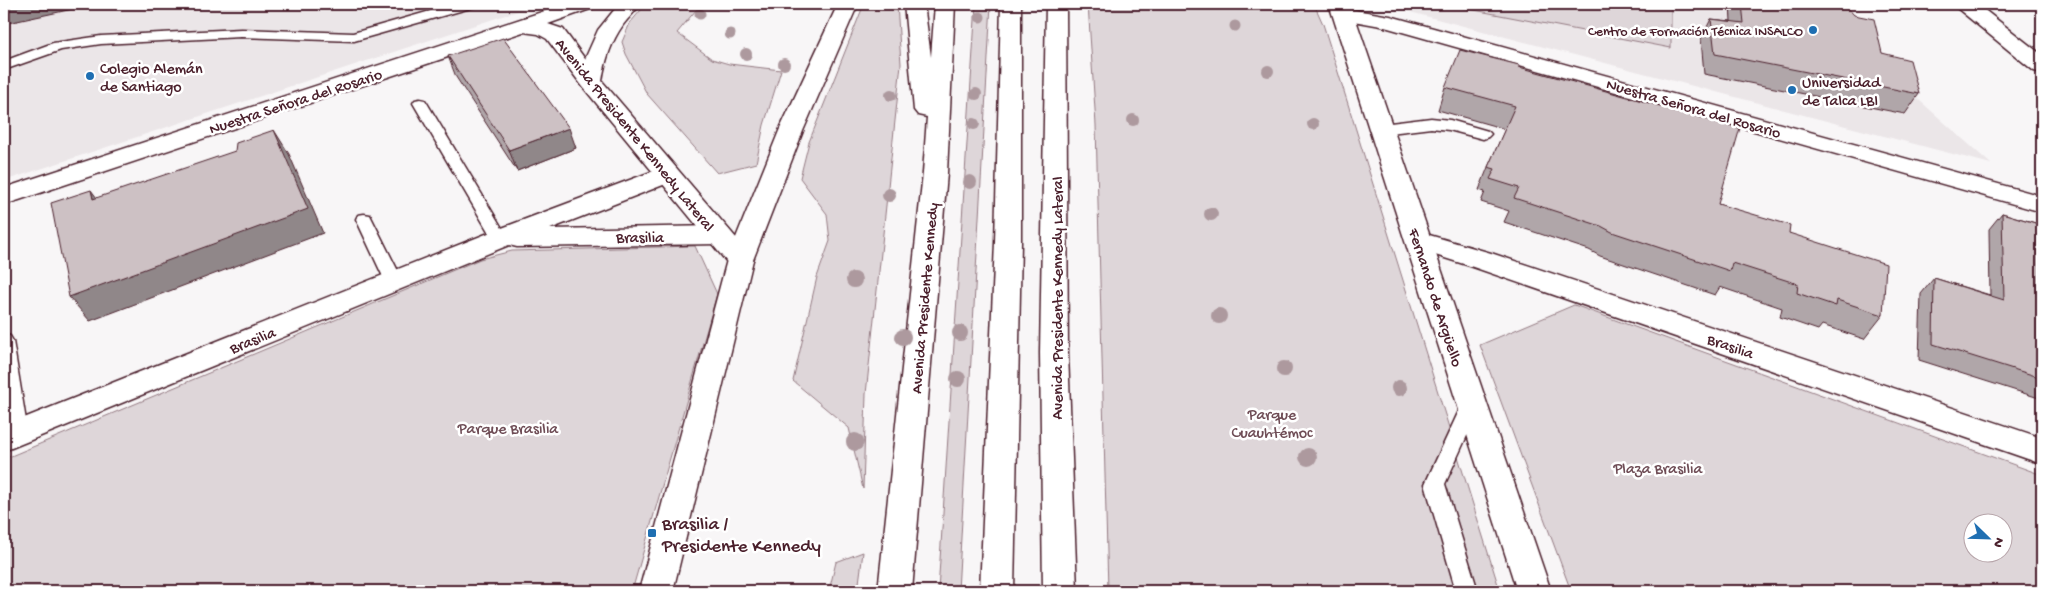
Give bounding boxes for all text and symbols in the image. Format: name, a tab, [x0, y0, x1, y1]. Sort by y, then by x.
place label: Centro de Formación Técnica INSALCO	[1588, 24, 1804, 41]
marker: Centro de Formación Técnica INSALCO	[1807, 24, 1819, 36]
street label: Avenida Presidente Kennedy Lateral	[549, 36, 717, 237]
place label: Colegio Alemán de Santiago	[100, 61, 203, 98]
street label: Nuestra Señora del Rosario	[207, 66, 385, 140]
marker: Colegio Alemán de Santiago	[84, 70, 96, 82]
place label: Universidad de Talca LBI	[1802, 75, 1882, 112]
street label: Nuestra Señora del Rosario	[1604, 76, 1783, 144]
marker: Universidad de Talca LBI	[1786, 84, 1798, 96]
street label: Avenida Presidente Kennedy Lateral	[1050, 177, 1069, 419]
street label: Avenida Presidente Kennedy	[909, 202, 944, 395]
street label: Fernando de Argüello	[1402, 226, 1465, 370]
street label: Brasilia	[615, 230, 665, 249]
street label: Brasilia	[227, 324, 280, 360]
street label: Brasilia	[1703, 331, 1757, 365]
park label: Parque Cuauhtémoc	[1231, 407, 1313, 444]
park label: Parque Brasilia	[457, 421, 559, 440]
park label: Plaza Brasilia	[1613, 461, 1704, 480]
north arrow	[1964, 512, 2014, 562]
place label: Brasilia / Presidente Kennedy	[661, 514, 821, 559]
marker: Brasilia / Presidente Kennedy	[646, 527, 658, 539]
text: N	[1988, 535, 2007, 550]

